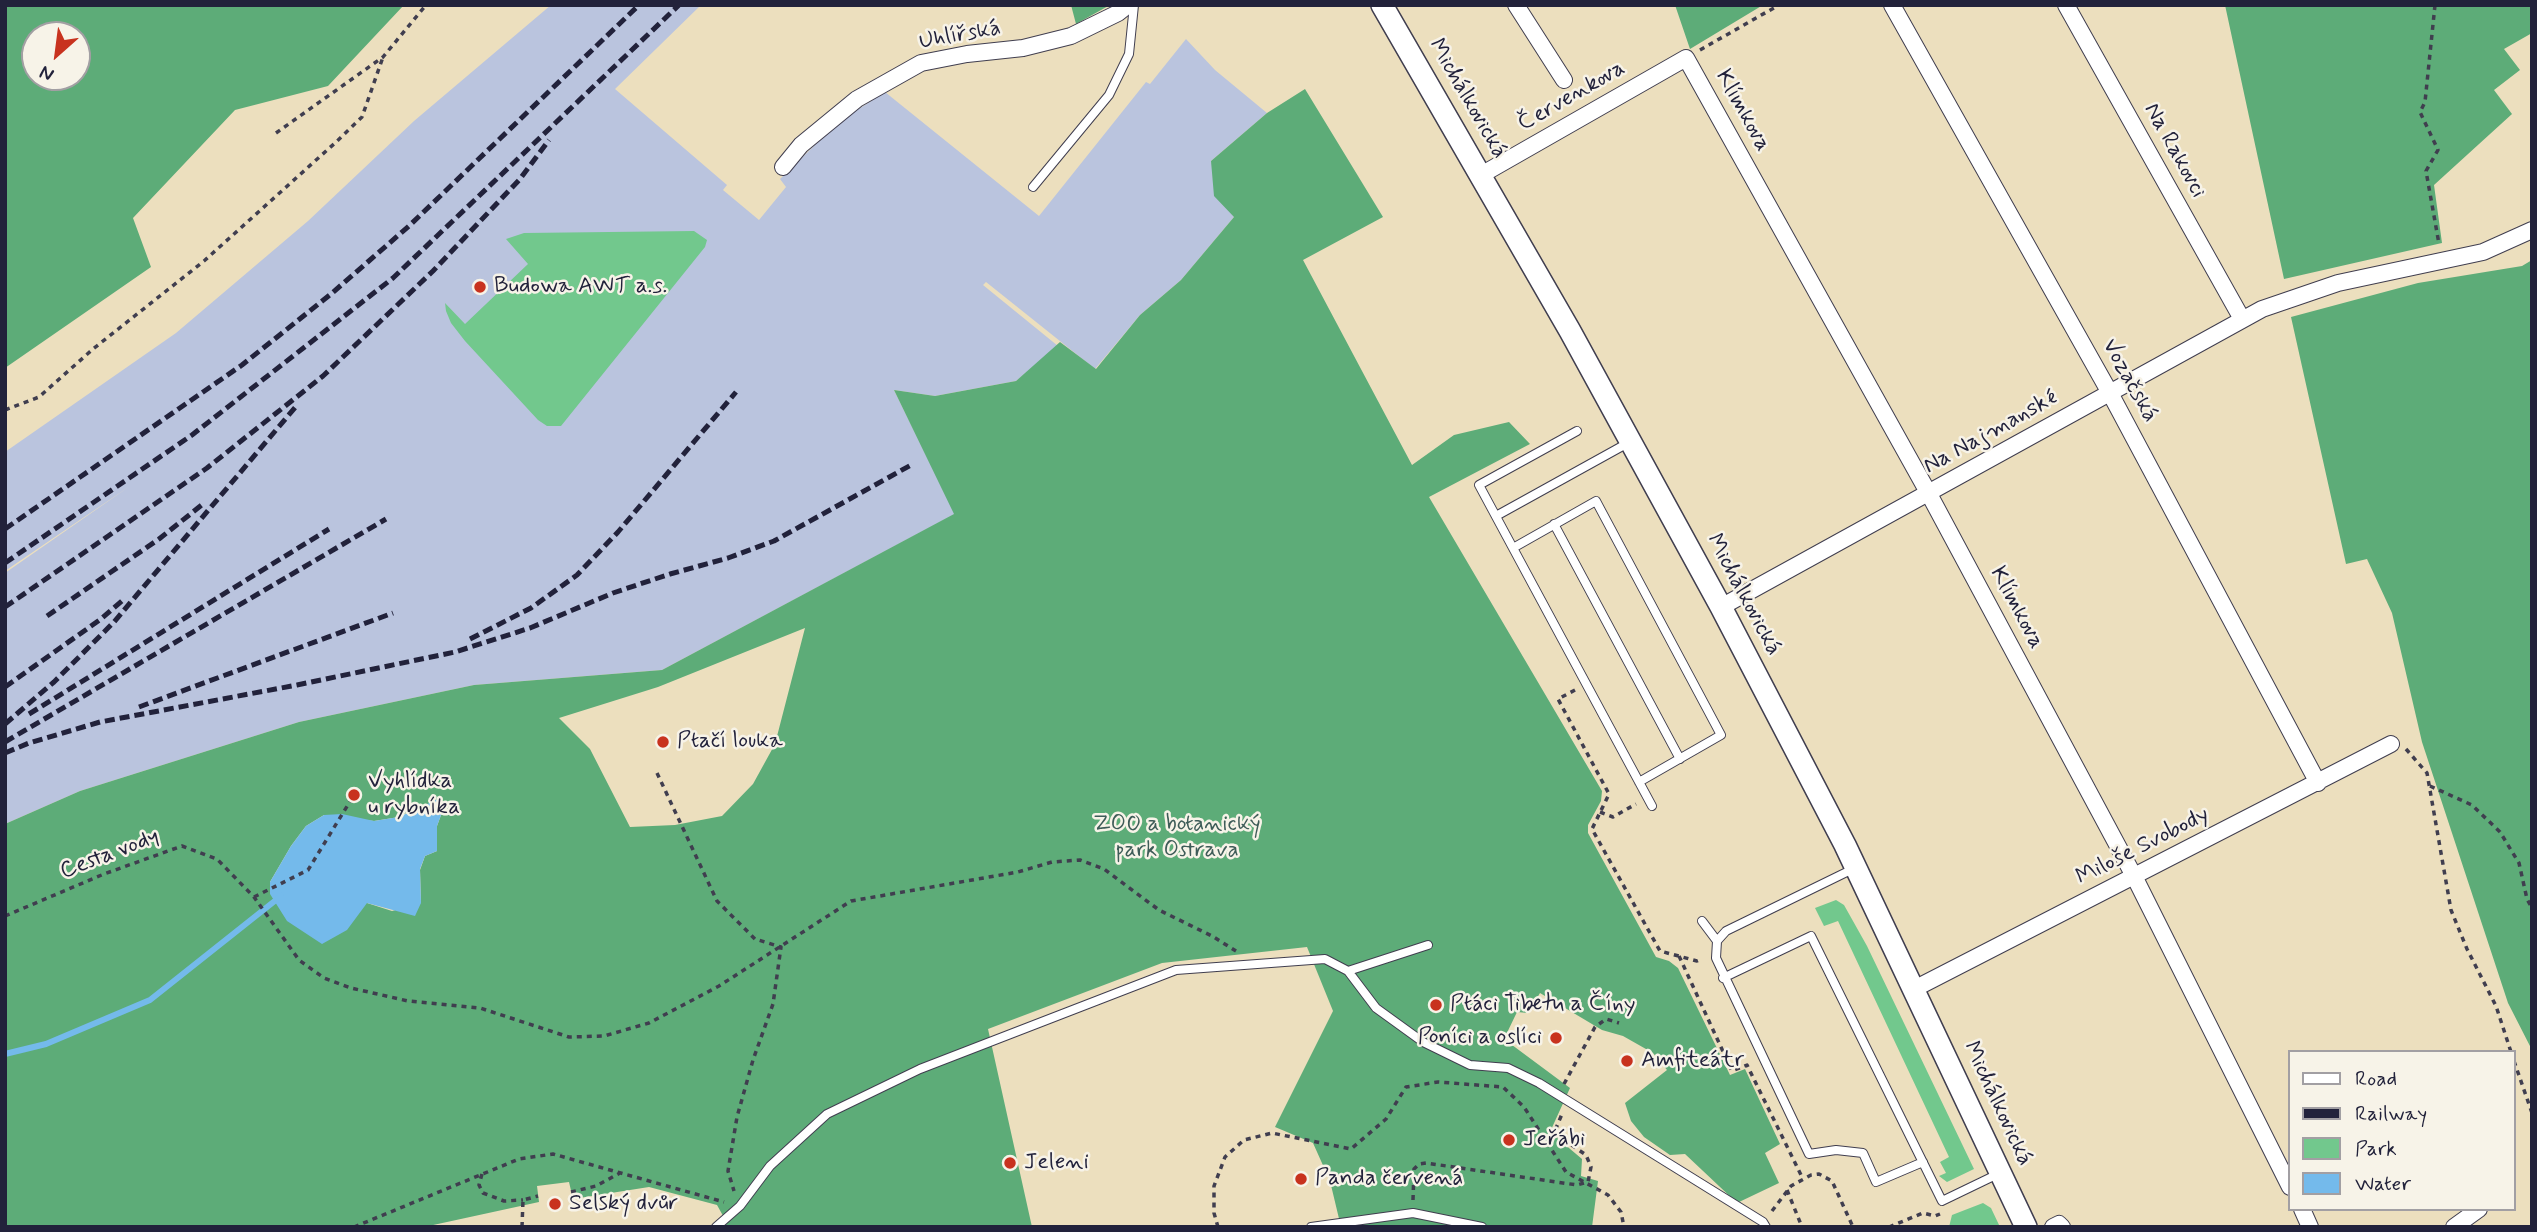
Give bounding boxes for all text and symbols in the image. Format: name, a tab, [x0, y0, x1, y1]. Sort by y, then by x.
street label: Uhlířská	[917, 15, 1003, 57]
north arrow	[21, 21, 91, 91]
street label: Michálkovická	[1422, 34, 1512, 164]
street label: Červenkova	[1513, 55, 1631, 139]
text: N	[35, 59, 58, 87]
street label: Klímkova	[1708, 65, 1776, 157]
street label: Na Rakovci	[2137, 99, 2211, 203]
place label: Budowa AWT a.s.	[494, 273, 667, 301]
marker: Budowa AWT a.s.	[472, 279, 488, 295]
street label: Vozačská	[2095, 335, 2163, 427]
street label: Na Najmanské	[1919, 385, 2063, 481]
street label: Michálkovická	[1699, 529, 1787, 661]
street label: Klímkova	[1983, 562, 2049, 654]
place label: Ptačí louka	[677, 728, 783, 756]
marker: Ptačí louka	[655, 734, 671, 750]
place label: Vyhlídka u rybníka	[368, 768, 460, 822]
marker: Vyhlídka u rybníka	[346, 787, 362, 803]
street label: Miloše Svobody	[2072, 802, 2214, 892]
park label: ZOO a botanický park Ostrava	[1093, 811, 1261, 865]
street label: Cesta vody	[57, 824, 163, 886]
place label: Ptáci Tibetu a Číny	[1450, 991, 1635, 1019]
marker: Ptáci Tibetu a Číny	[1428, 997, 1444, 1013]
place label: Poníci a oslíci	[1418, 1024, 1542, 1052]
marker: Poníci a oslíci	[1548, 1030, 1564, 1046]
street label: Michálkovická	[1956, 1037, 2038, 1171]
place label: Amfiteátr	[1641, 1047, 1744, 1075]
legend	[2288, 1050, 2516, 1211]
marker: Amfiteátr	[1619, 1053, 1635, 1069]
text: Road	[2355, 1065, 2397, 1093]
text: Railway	[2355, 1100, 2427, 1128]
place label: Jeřábi	[1523, 1126, 1585, 1154]
marker: Jeřábi	[1501, 1132, 1517, 1148]
text: Park	[2355, 1135, 2397, 1163]
place label: Jeleni	[1024, 1149, 1089, 1177]
marker: Jeleni	[1002, 1155, 1018, 1171]
place label: Panda červená	[1315, 1165, 1463, 1193]
text: Water	[2355, 1170, 2411, 1198]
marker: Panda červená	[1293, 1171, 1309, 1187]
place label: Selský dvůr	[569, 1190, 678, 1218]
marker: Selský dvůr	[547, 1196, 563, 1212]

